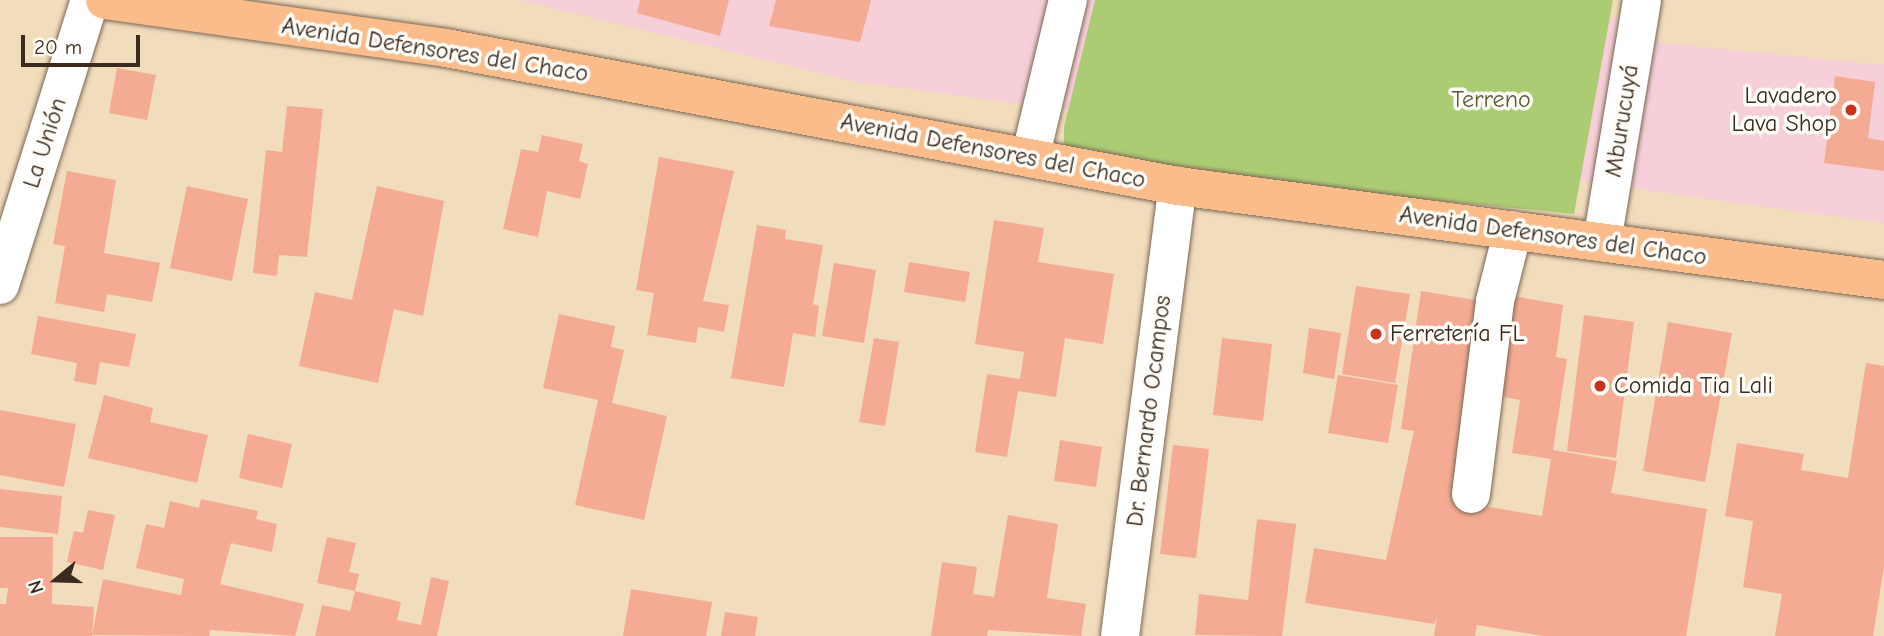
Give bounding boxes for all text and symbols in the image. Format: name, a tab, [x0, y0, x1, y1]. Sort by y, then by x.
street label: Avenida Defensores del Chaco	[280, 12, 590, 88]
scale bar	[24, 21, 144, 65]
text: 20 m	[34, 35, 82, 59]
street label: Mburucuyá	[1599, 63, 1645, 179]
place label: Lavadero Lava Shop	[1732, 82, 1837, 138]
park label: Terreno	[1451, 86, 1531, 114]
street label: La Unión	[17, 94, 73, 192]
marker: Lavadero Lava Shop	[1843, 102, 1859, 118]
street label: Avenida Defensores del Chaco	[838, 107, 1148, 195]
street label: Avenida Defensores del Chaco	[1398, 200, 1708, 272]
street label: Dr. Bernardo Ocampos	[1121, 294, 1177, 528]
place label: Ferretería FL	[1390, 320, 1525, 348]
marker: Ferretería FL	[1368, 326, 1384, 342]
place label: Comida Tia Lali	[1614, 372, 1773, 400]
marker: Comida Tia Lali	[1592, 378, 1608, 394]
north arrow	[21, 545, 91, 615]
text: N	[24, 577, 49, 596]

